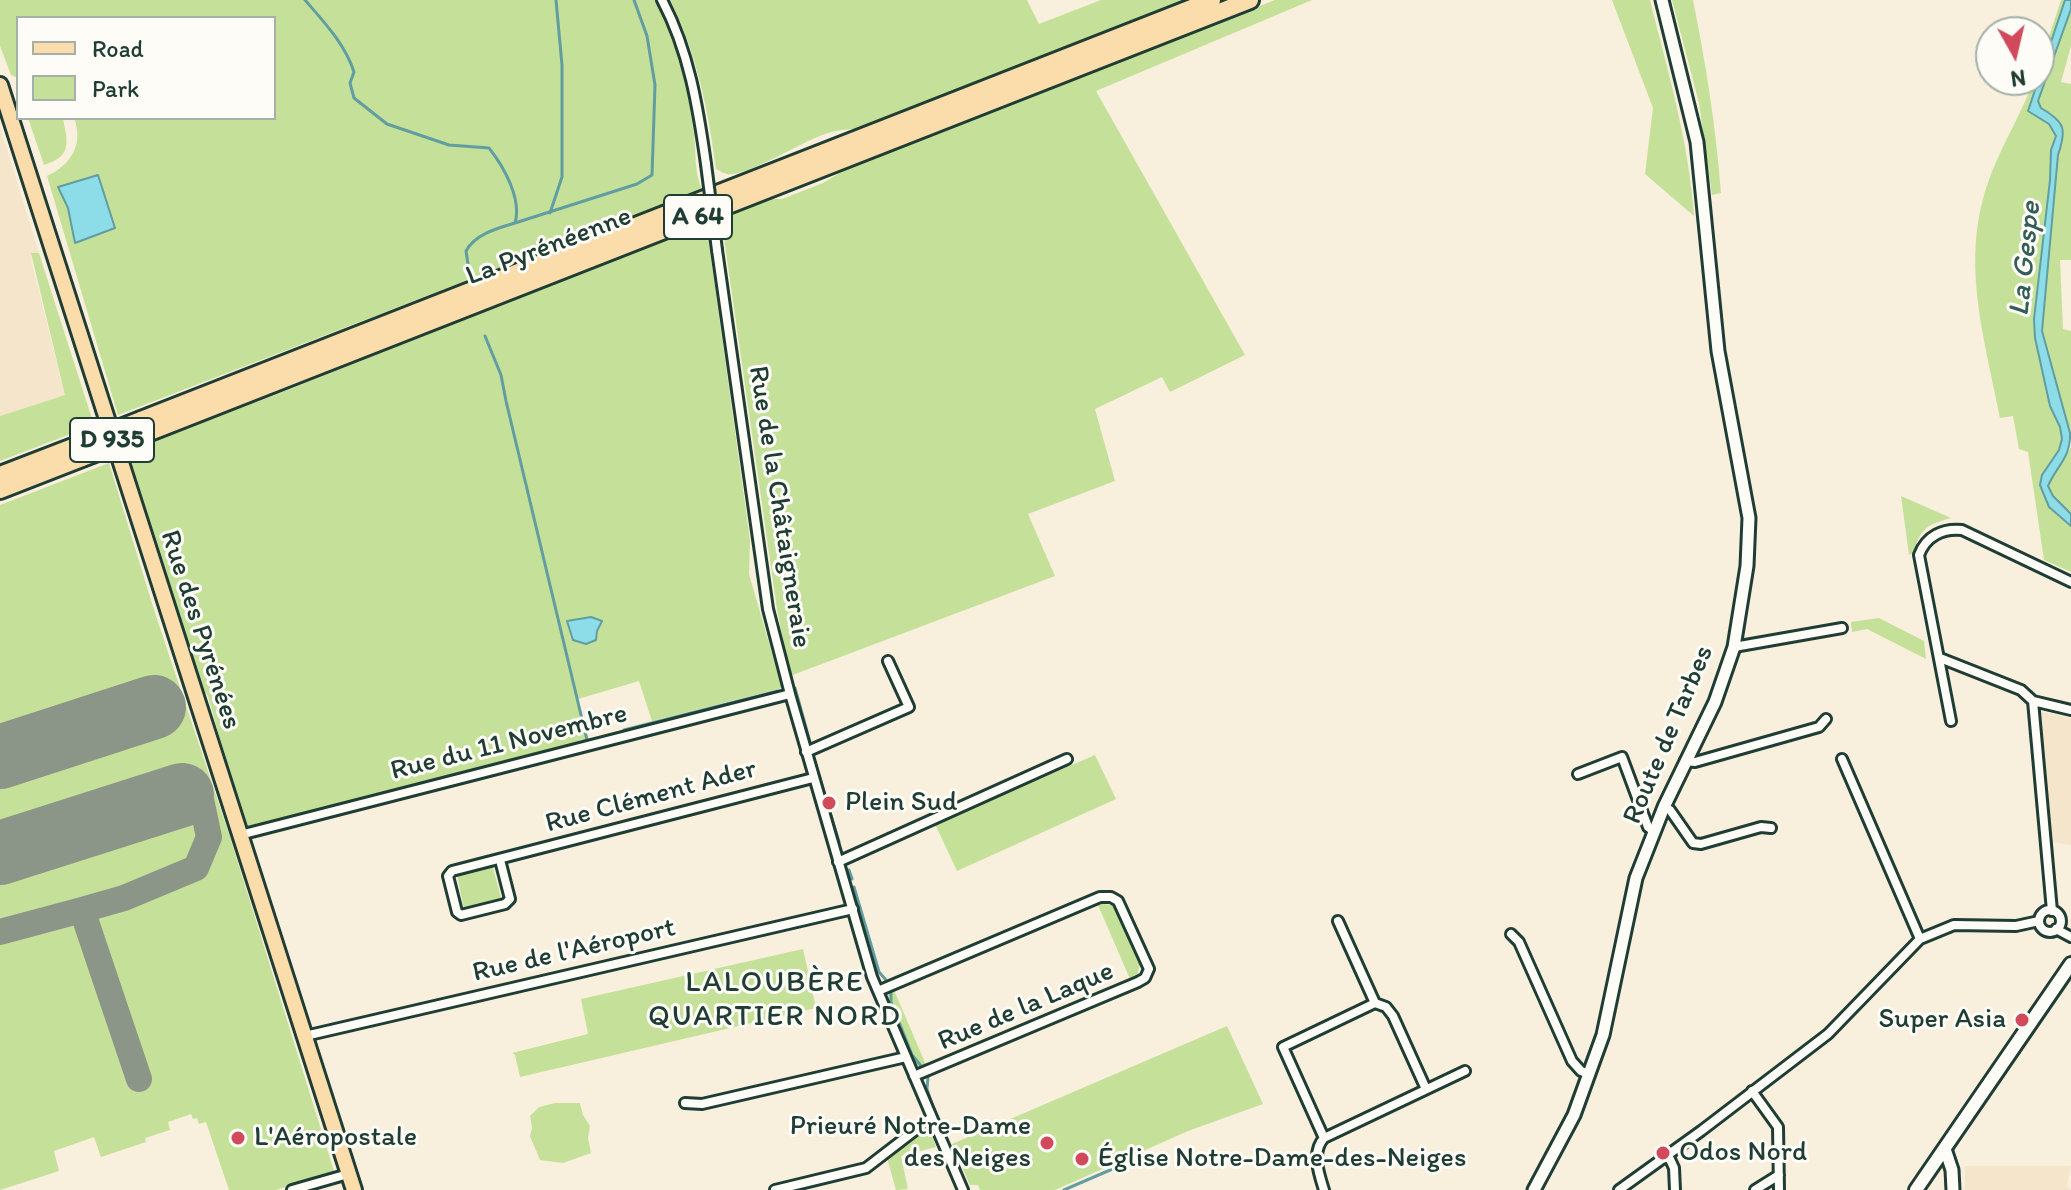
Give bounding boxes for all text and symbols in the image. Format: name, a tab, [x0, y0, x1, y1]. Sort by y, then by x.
legend	[16, 16, 276, 120]
north arrow	[1975, 16, 2055, 96]
text: Road	[92, 34, 144, 63]
text: N	[2009, 64, 2027, 93]
text: Park	[92, 74, 139, 103]
road number: A 64	[664, 195, 732, 239]
street label: La Pyrénéenne	[462, 200, 636, 294]
water label: La Gespe	[2002, 200, 2050, 318]
street label: Rue de la Châtaigneraie	[740, 364, 818, 650]
road number: D 935	[70, 418, 154, 462]
street label: Rue des Pyrénées	[152, 526, 248, 734]
street label: Route de Tarbes	[1616, 641, 1722, 829]
street label: Rue du 11 Novembre	[387, 697, 631, 789]
street label: Rue Clément Ader	[542, 753, 760, 841]
place label: Plein Sud	[845, 786, 957, 820]
marker: Plein Sud	[820, 794, 838, 812]
street label: Rue de l'Aéroport	[469, 911, 679, 991]
street label: Rue de la Laque	[933, 955, 1119, 1059]
district label: LALOUBÈRE QUARTIER NORD	[647, 965, 903, 1036]
place label: Super Asia	[1878, 1003, 2006, 1037]
marker: Super Asia	[2013, 1011, 2031, 1029]
place label: Prieuré Notre-Dame des Neiges	[790, 1110, 1031, 1176]
place label: L'Aéropostale	[254, 1121, 417, 1155]
marker: L'Aéropostale	[229, 1129, 247, 1147]
marker: Prieuré Notre-Dame des Neiges	[1038, 1134, 1056, 1152]
place label: Odos Nord	[1679, 1136, 1807, 1170]
place label: Église Notre-Dame-des-Neiges	[1098, 1142, 1466, 1176]
marker: Odos Nord	[1654, 1144, 1672, 1162]
marker: Église Notre-Dame-des-Neiges	[1073, 1150, 1091, 1168]

